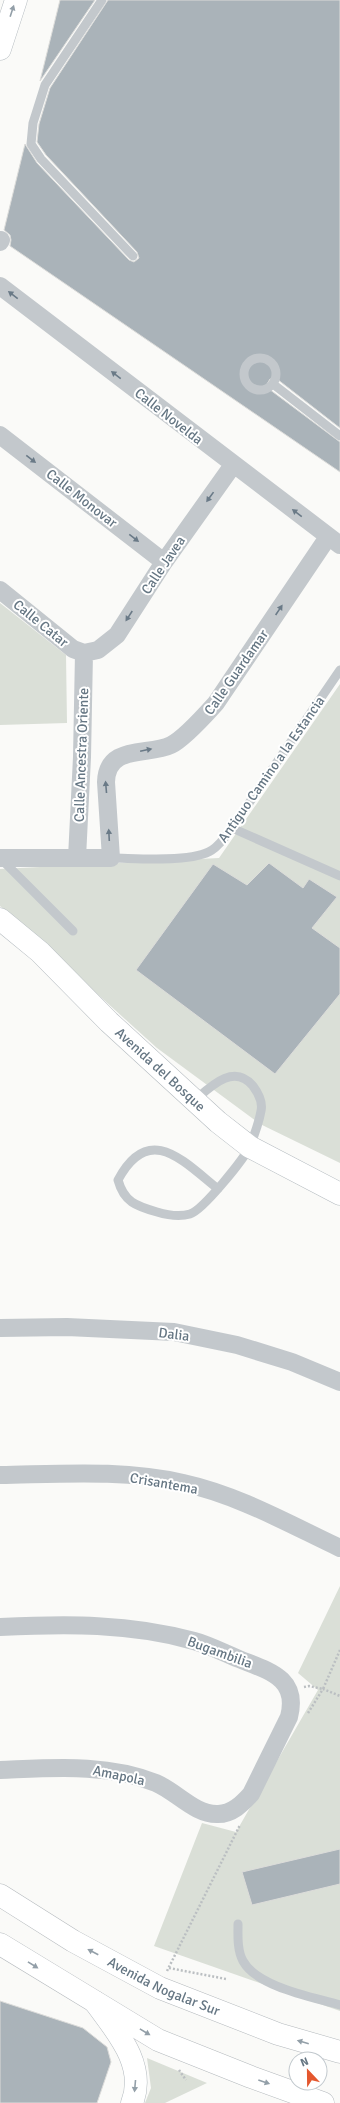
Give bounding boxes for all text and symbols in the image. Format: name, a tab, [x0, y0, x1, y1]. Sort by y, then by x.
one-way arrow	[9, 5, 15, 17]
one-way arrow	[7, 291, 18, 300]
one-way arrow	[110, 370, 121, 379]
street label: Calle Novelda	[131, 384, 206, 448]
one-way arrow	[25, 455, 36, 463]
street label: Calle Monovar	[43, 465, 121, 532]
one-way arrow	[207, 492, 215, 502]
one-way arrow	[291, 509, 302, 517]
street label: Calle Javea	[138, 533, 189, 598]
one-way arrow	[128, 534, 139, 543]
street label: Calle Catar	[10, 596, 72, 651]
one-way arrow	[275, 605, 283, 615]
one-way arrow	[126, 610, 133, 622]
street label: Calle Guardamar	[201, 626, 273, 718]
street label: Calle Ancestra Oriente	[71, 688, 92, 822]
street label: Antiguo Camino a la Estancia	[214, 693, 328, 846]
one-way arrow	[139, 747, 152, 753]
one-way arrow	[103, 781, 110, 793]
one-way arrow	[106, 829, 113, 841]
street label: Avenida del Bosque	[112, 1024, 209, 1115]
street label: Dalia	[158, 1324, 190, 1345]
street label: Crisantema	[129, 1469, 199, 1498]
street label: Bugambilia	[185, 1633, 255, 1672]
street label: Amapola	[91, 1762, 146, 1789]
one-way arrow	[88, 1949, 99, 1956]
street label: Avenida Nogalar Sur	[105, 1953, 223, 2020]
one-way arrow	[28, 1961, 38, 1969]
one-way arrow	[139, 2028, 151, 2035]
one-way arrow	[296, 2039, 308, 2045]
north arrow	[288, 2051, 328, 2091]
text: N	[298, 2055, 310, 2070]
one-way arrow	[132, 2080, 138, 2092]
one-way arrow	[259, 2080, 271, 2086]

